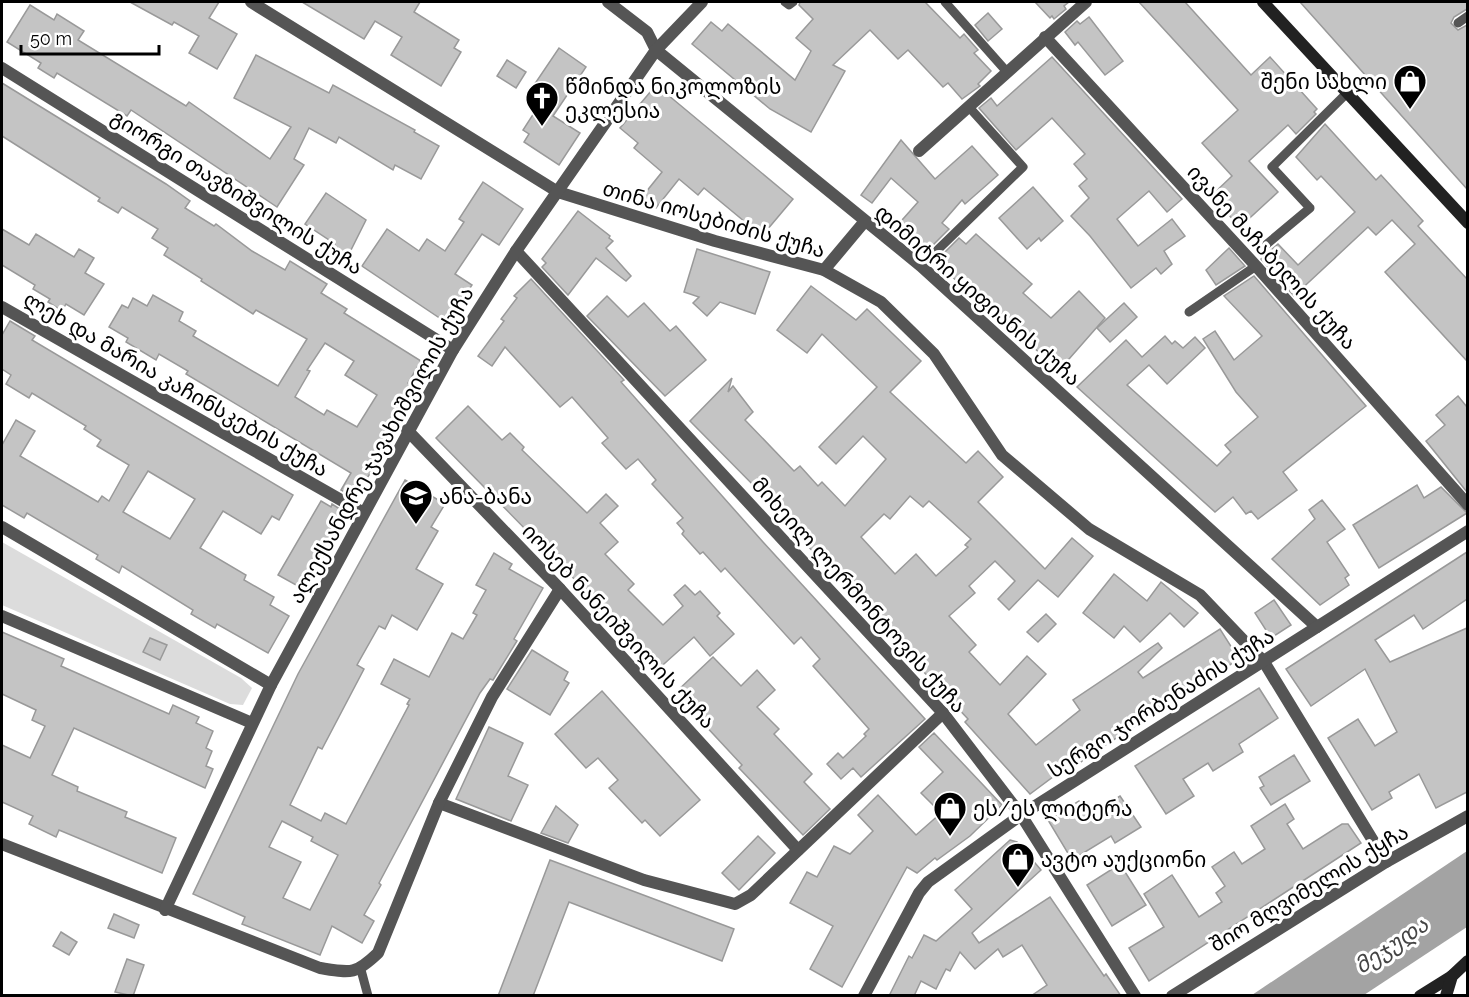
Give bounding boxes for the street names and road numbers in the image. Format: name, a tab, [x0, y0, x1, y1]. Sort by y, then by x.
street label: გიორგი თავზიშვილის ქუჩა	[106, 104, 367, 281]
street label: ივანე მაჩაბელის ქუჩა	[1181, 159, 1362, 355]
street label: თინა იოსებიძის ქუჩა	[600, 175, 828, 263]
street label: დიმიტრი ყიფიანის ქუჩა	[870, 199, 1086, 392]
street label: ალექსანდრე ჯავახიშვილის ქუჩა	[283, 282, 480, 608]
street label: ლეხ და მარია კაჩინსკების ქუჩა	[19, 286, 333, 483]
street label: მიხეილ ლერმონტოვის ქუჩა	[746, 472, 971, 718]
street label: იოსებ ნანეიშვილის ქუჩა	[517, 518, 721, 734]
street label: სერგო ჯორბენაძის ქუჩა	[1043, 623, 1279, 783]
street label: შიო მღვიმელის ქყჩა	[1205, 819, 1413, 958]

